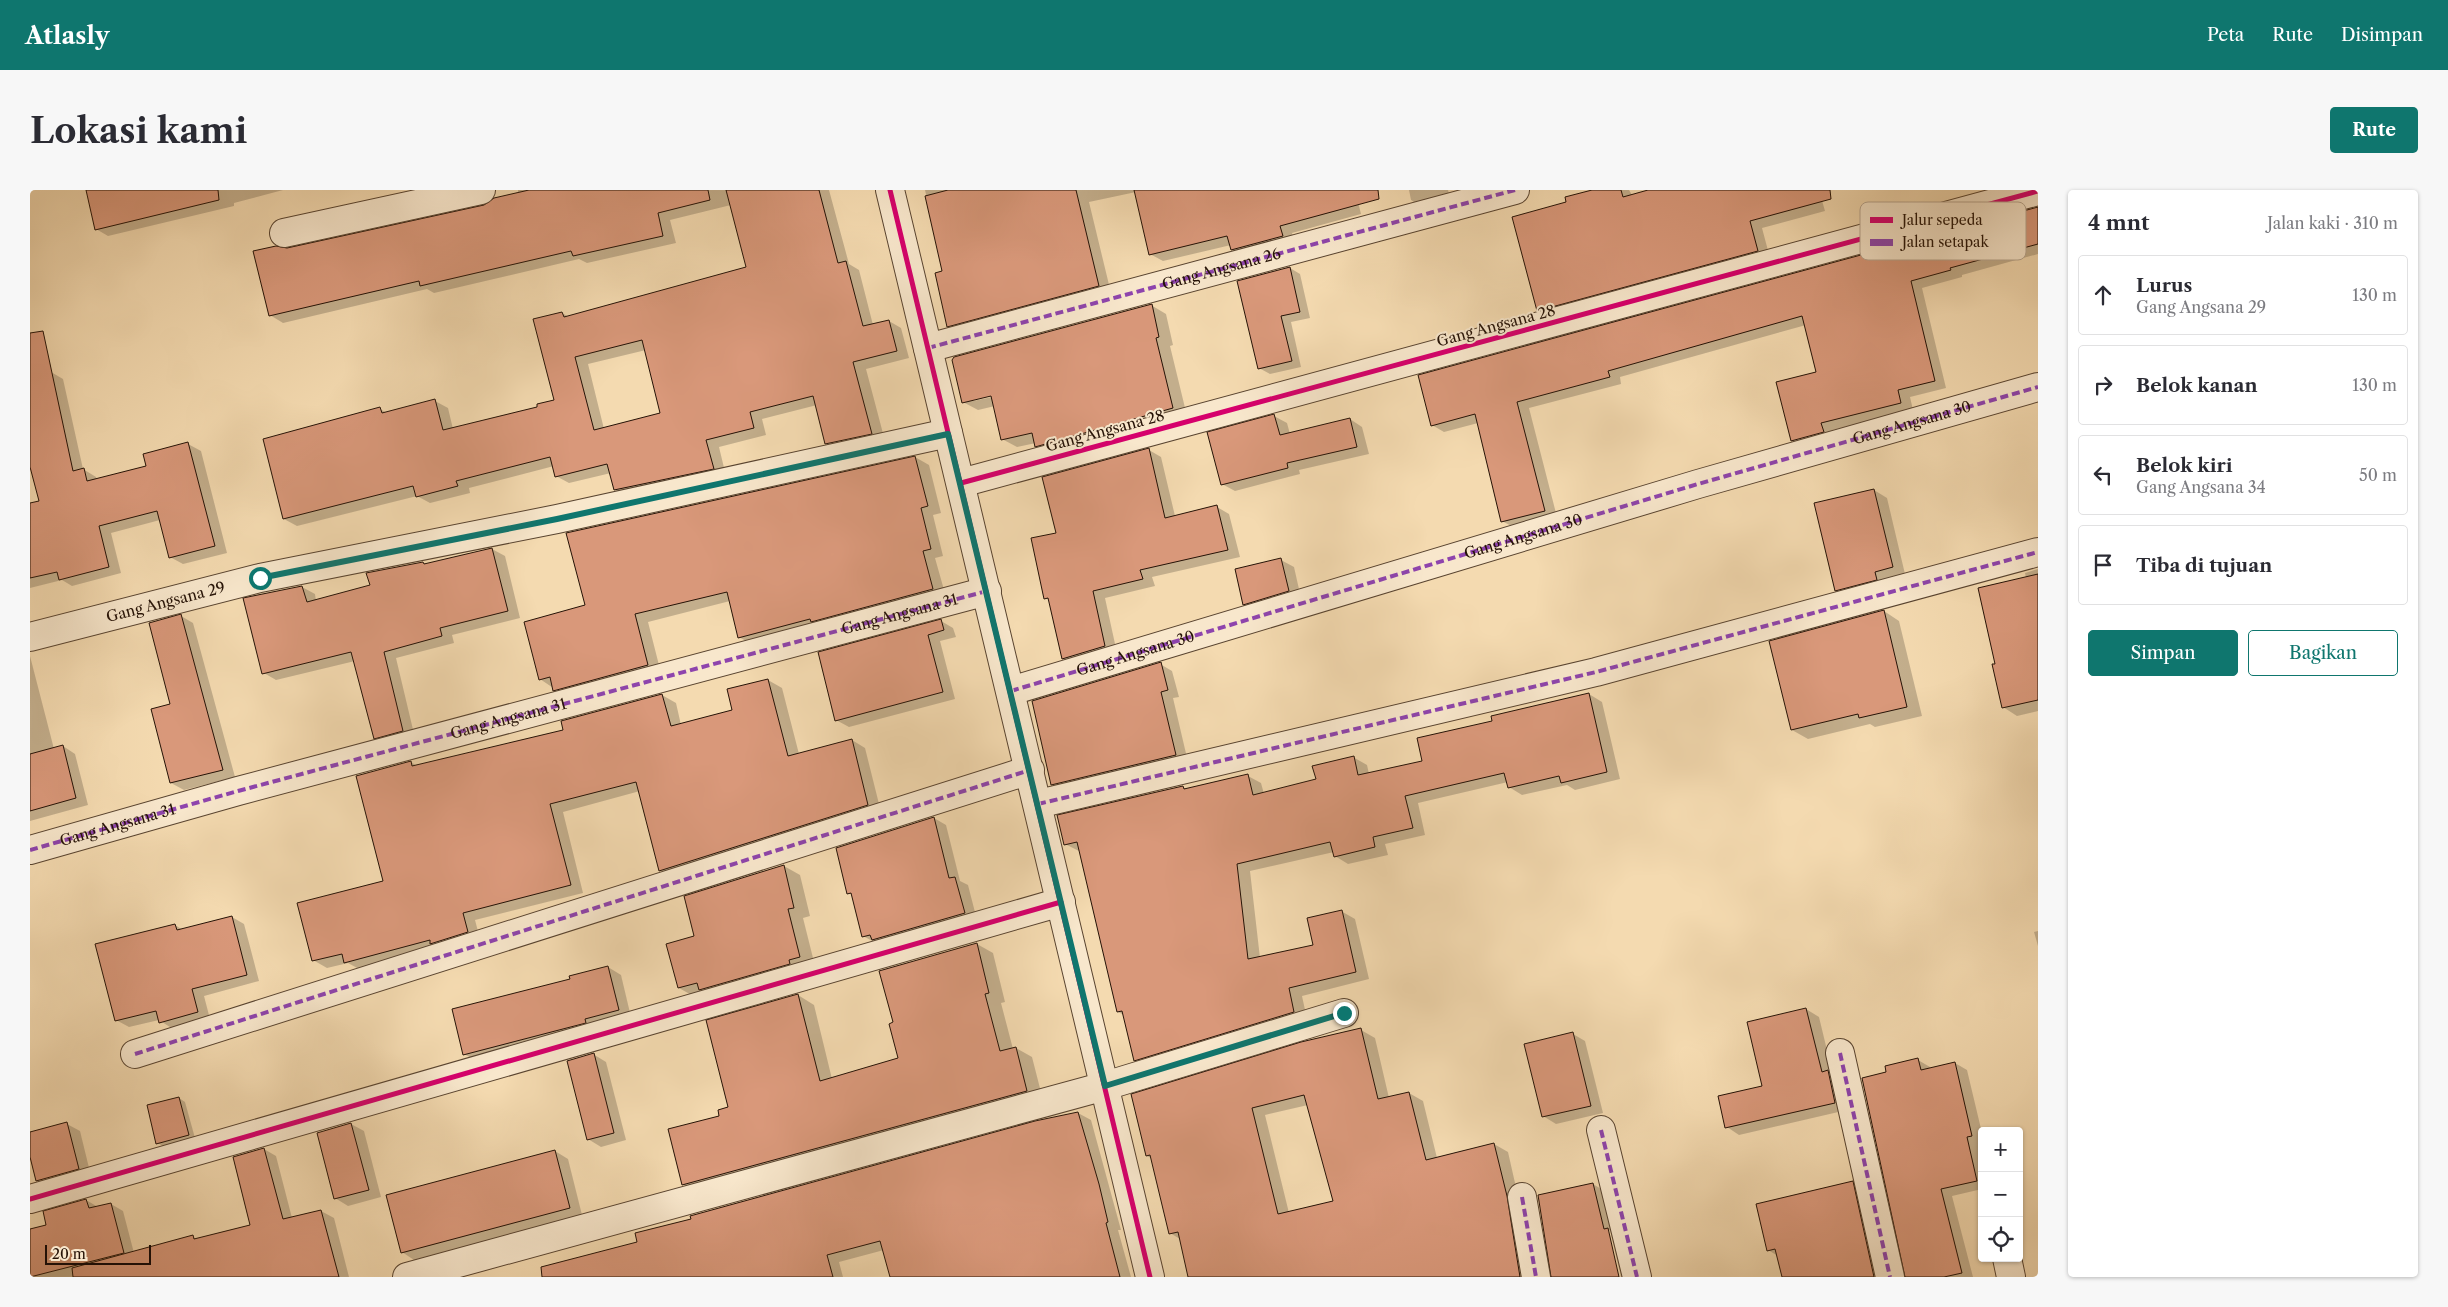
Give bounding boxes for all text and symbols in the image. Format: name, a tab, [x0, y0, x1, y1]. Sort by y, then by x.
text: Atlasly	[25, 21, 109, 50]
text: Peta	[2207, 24, 2244, 46]
text: Rute	[2272, 24, 2313, 46]
text: Disimpan	[2341, 24, 2423, 46]
button: Rute	[2330, 107, 2418, 153]
text: Lokasi kami	[30, 109, 247, 152]
legend	[1860, 202, 2026, 260]
text: 4 mnt	[2088, 210, 2149, 235]
text: Jalur sepeda	[1900, 211, 1983, 229]
text: Jalan kaki · 310 m	[2267, 213, 2398, 233]
text: Jalan setapak	[1900, 233, 1989, 251]
street label: Gang Angsana 26	[1160, 243, 1283, 294]
text: Lurus	[2136, 274, 2192, 297]
icon: ahead	[2089, 281, 2117, 309]
text: 130 m	[2352, 285, 2397, 305]
text: Gang Angsana 29	[2136, 297, 2266, 317]
street label: Gang Angsana 28	[1434, 301, 1557, 351]
icon: right	[2089, 371, 2117, 399]
text: Belok kanan	[2136, 374, 2258, 397]
text: 130 m	[2352, 375, 2397, 395]
street label: Gang Angsana 30	[1850, 397, 1973, 448]
street label: Gang Angsana 28	[1043, 406, 1166, 456]
text: Belok kiri	[2136, 454, 2233, 477]
icon: left	[2089, 461, 2117, 489]
text: 50 m	[2359, 465, 2397, 485]
text: Gang Angsana 34	[2136, 477, 2266, 497]
street label: Gang Angsana 30	[1462, 509, 1585, 563]
icon: arrive	[2089, 551, 2117, 579]
text: Tiba di tujuan	[2136, 554, 2272, 577]
route start	[249, 567, 272, 590]
street label: Gang Angsana 29	[104, 577, 227, 626]
street label: Gang Angsana 31	[839, 589, 960, 638]
street label: Gang Angsana 30	[1074, 626, 1197, 680]
button: Simpan	[2088, 630, 2238, 676]
button: Bagikan	[2248, 630, 2398, 676]
street label: Gang Angsana 31	[448, 694, 569, 743]
street label: Gang Angsana 31	[57, 799, 178, 850]
route end	[1333, 1002, 1356, 1025]
map controls	[1978, 1127, 2023, 1262]
button: +	[1978, 1127, 2023, 1172]
button: −	[1978, 1172, 2023, 1217]
button: locate	[1978, 1217, 2023, 1262]
scale bar	[45, 1242, 151, 1265]
text: 20 m	[52, 1245, 86, 1263]

